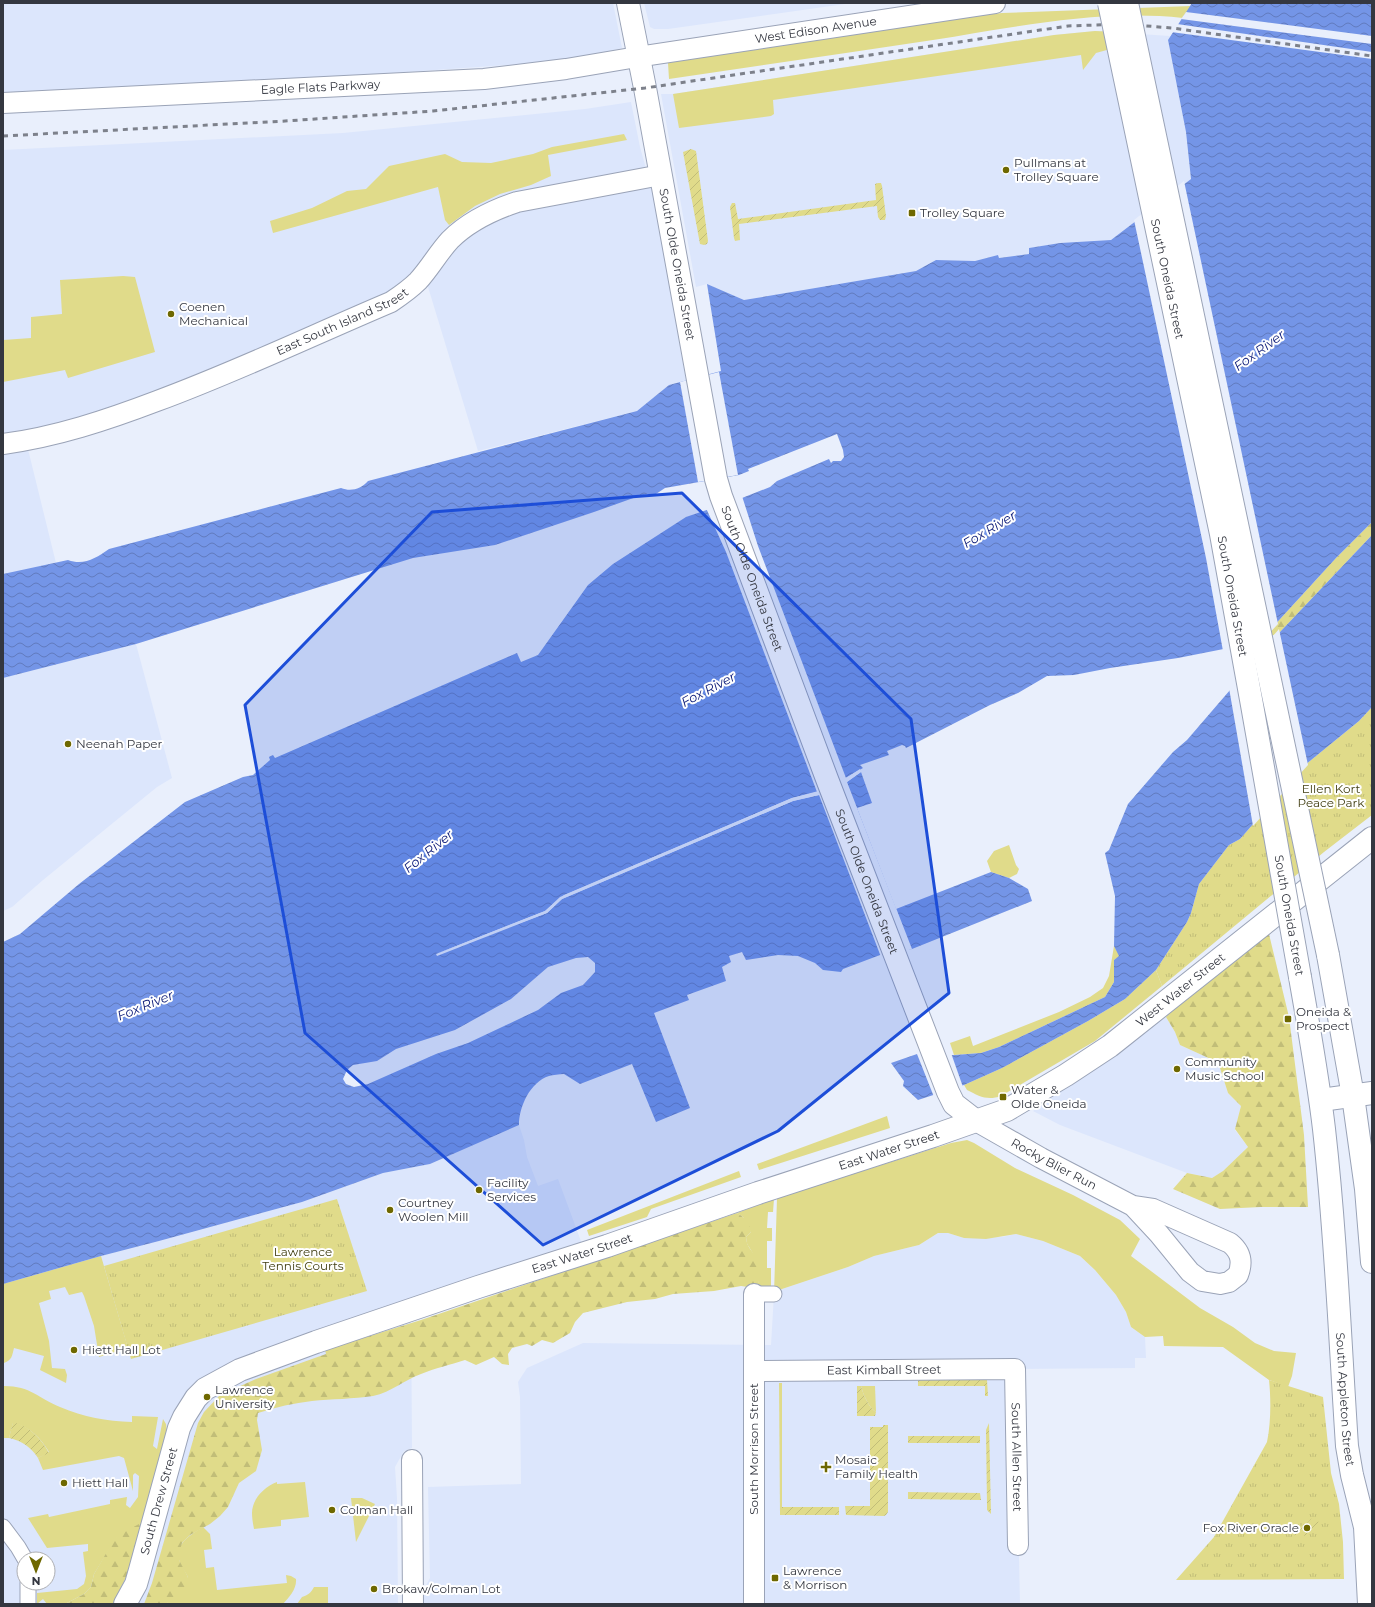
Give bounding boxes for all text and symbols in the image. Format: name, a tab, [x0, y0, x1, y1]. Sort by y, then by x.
street label: West Edison Avenue	[754, 13, 878, 46]
street label: Eagle Flats Parkway	[260, 76, 381, 97]
place label: Pullmans at Trolley Square	[1014, 155, 1099, 184]
marker: Pullmans at Trolley Square	[1001, 165, 1011, 175]
street label: South Olde Oneida Street	[656, 187, 699, 342]
place label: Trolley Square	[920, 205, 1005, 220]
marker: Trolley Square	[907, 208, 917, 218]
street label: South Oneida Street	[1148, 217, 1188, 340]
street label: East South Island Street	[274, 284, 411, 358]
place label: Coenen Mechanical	[179, 299, 248, 328]
marker: Coenen Mechanical	[166, 309, 176, 319]
water label: Fox River	[1230, 326, 1288, 374]
street label: South Olde Oneida Street	[718, 503, 787, 653]
water label: Fox River	[960, 507, 1019, 551]
street label: South Oneida Street	[1214, 535, 1251, 658]
water label: Fox River	[678, 668, 739, 710]
place label: Neenah Paper	[76, 736, 163, 751]
marker: Neenah Paper	[63, 739, 73, 749]
park label: Ellen Kort Peace Park	[1297, 781, 1365, 810]
street label: South Olde Oneida Street	[832, 807, 902, 956]
water label: Fox River	[400, 826, 457, 876]
street label: South Oneida Street	[1272, 854, 1308, 977]
street label: West Water Street	[1133, 950, 1228, 1030]
water label: Fox River	[115, 986, 176, 1023]
place label: Oneida & Prospect	[1296, 1004, 1351, 1033]
marker: Oneida & Prospect	[1283, 1014, 1293, 1024]
place label: Community Music School	[1185, 1054, 1264, 1083]
marker: Community Music School	[1172, 1064, 1182, 1074]
place label: Water & Olde Oneida	[1011, 1082, 1087, 1111]
marker: Water & Olde Oneida	[998, 1092, 1008, 1102]
street label: East Water Street	[837, 1126, 941, 1173]
street label: Rocky Blier Run	[1009, 1135, 1099, 1193]
place label: Facility Services	[487, 1175, 536, 1204]
marker: Facility Services	[474, 1185, 484, 1195]
place label: Courtney Woolen Mill	[398, 1195, 469, 1224]
marker: Courtney Woolen Mill	[385, 1205, 395, 1215]
street label: East Water Street	[530, 1230, 634, 1276]
park label: Lawrence Tennis Courts	[262, 1244, 344, 1273]
street label: South Appleton Street	[1333, 1332, 1358, 1467]
place label: Hiett Hall Lot	[82, 1342, 161, 1357]
marker: Hiett Hall Lot	[69, 1345, 79, 1355]
street label: East Kimball Street	[827, 1362, 941, 1377]
place label: Lawrence University	[215, 1382, 275, 1411]
street label: South Morrison Street	[746, 1383, 761, 1515]
marker: Lawrence University	[202, 1392, 212, 1402]
street label: South Allen Street	[1009, 1402, 1025, 1512]
street label: South Drew Street	[137, 1445, 180, 1556]
place label: Mosaic Family Health	[835, 1452, 918, 1481]
marker: Mosaic Family Health	[820, 1461, 832, 1473]
place label: Hiett Hall	[72, 1475, 128, 1490]
marker: Hiett Hall	[59, 1478, 69, 1488]
place label: Colman Hall	[340, 1502, 413, 1517]
marker: Colman Hall	[327, 1505, 337, 1515]
place label: Fox River Oracle	[1203, 1520, 1299, 1535]
marker: Fox River Oracle	[1302, 1523, 1312, 1533]
north arrow	[16, 1551, 56, 1591]
place label: Lawrence & Morrison	[783, 1563, 847, 1592]
marker: Lawrence & Morrison	[770, 1573, 780, 1583]
text: N	[32, 1574, 40, 1588]
place label: Brokaw/Colman Lot	[382, 1581, 501, 1596]
marker: Brokaw/Colman Lot	[369, 1584, 379, 1594]

